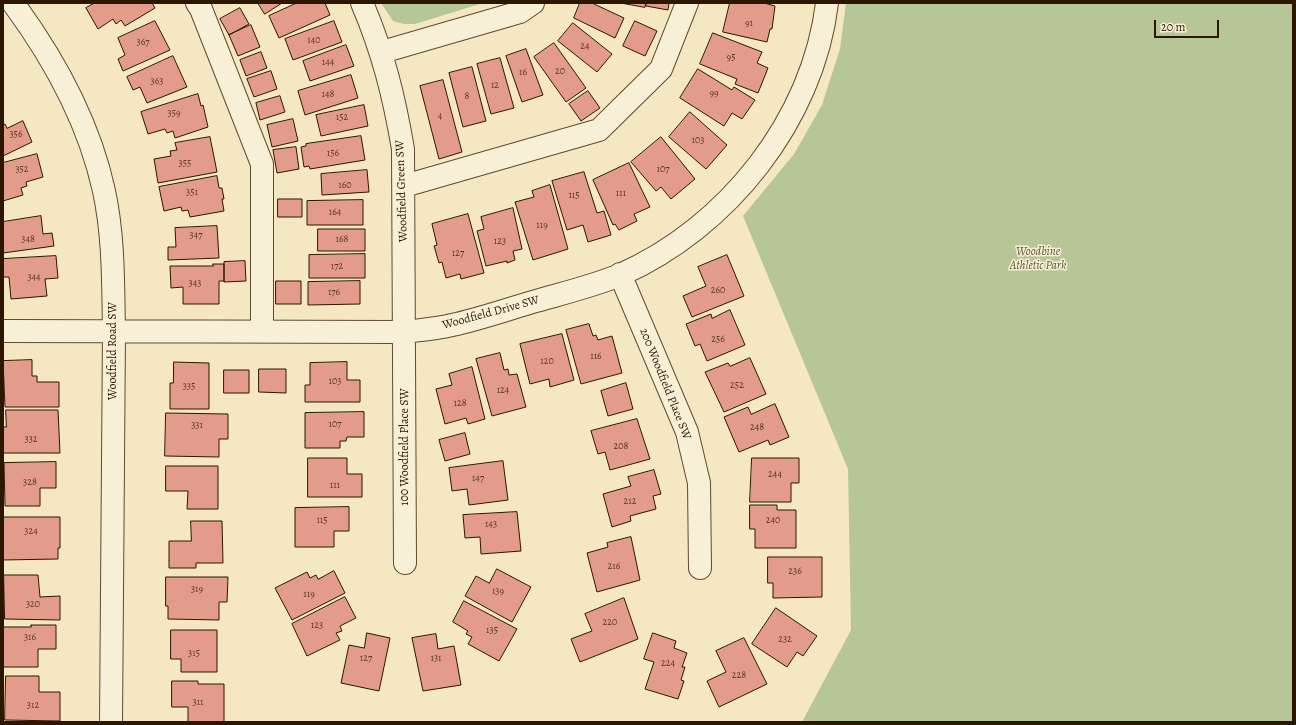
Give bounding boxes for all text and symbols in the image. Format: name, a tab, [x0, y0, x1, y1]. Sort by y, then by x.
scale bar	[1156, 12, 1221, 38]
house number: 91	[745, 18, 753, 30]
text: 20 m	[1161, 19, 1185, 35]
house number: 140	[307, 35, 321, 47]
house number: 367	[137, 37, 149, 49]
house number: 24	[580, 41, 590, 53]
house number: 95	[727, 52, 735, 64]
house number: 144	[322, 57, 334, 69]
house number: 20	[555, 66, 565, 78]
house number: 16	[519, 67, 527, 79]
house number: 363	[151, 76, 163, 88]
house number: 12	[491, 80, 499, 92]
house number: 99	[709, 88, 719, 100]
house number: 148	[322, 89, 334, 101]
house number: 8	[465, 91, 469, 103]
house number: 359	[167, 108, 181, 120]
house number: 4	[438, 111, 442, 123]
house number: 152	[336, 112, 348, 124]
house number: 356	[9, 129, 23, 141]
house number: 103	[692, 135, 704, 147]
street label: Woodfield Green SW	[393, 140, 411, 242]
house number: 156	[327, 148, 339, 160]
house number: 355	[179, 158, 191, 170]
house number: 352	[15, 164, 29, 176]
house number: 107	[657, 164, 669, 176]
house number: 160	[338, 180, 352, 192]
house number: 351	[186, 187, 198, 199]
house number: 111	[616, 188, 626, 200]
house number: 115	[568, 190, 580, 202]
house number: 164	[329, 207, 341, 219]
house number: 119	[536, 220, 548, 232]
house number: 347	[190, 230, 202, 242]
house number: 348	[21, 234, 35, 246]
house number: 168	[336, 234, 348, 246]
house number: 123	[494, 236, 506, 248]
park label: Woodbine Athletic Park	[1010, 245, 1066, 273]
house number: 127	[452, 248, 464, 260]
house number: 172	[331, 261, 343, 273]
house number: 344	[27, 272, 41, 284]
house number: 343	[189, 278, 201, 290]
house number: 260	[711, 285, 725, 297]
house number: 176	[328, 287, 340, 299]
street label: Woodfield Drive SW	[441, 293, 541, 333]
street label: Woodfield Road SW	[106, 302, 120, 400]
street label: 200 Woodfield Place SW	[636, 326, 694, 442]
house number: 256	[711, 334, 725, 346]
house number: 116	[590, 351, 602, 363]
house number: 120	[540, 356, 554, 368]
house number: 103	[329, 376, 341, 388]
house number: 252	[730, 380, 744, 392]
house number: 335	[183, 381, 195, 393]
house number: 124	[497, 385, 509, 397]
street label: 100 Woodfield Place SW	[398, 388, 412, 506]
house number: 128	[453, 398, 467, 410]
house number: 107	[329, 419, 341, 431]
house number: 331	[191, 420, 203, 432]
house number: 248	[750, 422, 764, 434]
house number: 332	[24, 434, 38, 446]
house number: 208	[614, 441, 628, 453]
house number: 244	[768, 469, 782, 481]
house number: 147	[472, 473, 484, 485]
house number: 328	[23, 477, 37, 489]
house number: 111	[330, 480, 340, 492]
house number: 212	[624, 496, 636, 508]
house number: 115	[316, 515, 328, 527]
house number: 240	[766, 515, 780, 527]
house number: 143	[485, 519, 497, 531]
house number: 324	[24, 526, 38, 538]
house number: 216	[608, 561, 620, 573]
house number: 236	[788, 566, 802, 578]
house number: 319	[191, 584, 203, 596]
house number: 139	[492, 586, 504, 598]
house number: 119	[303, 589, 315, 601]
house number: 320	[26, 599, 40, 611]
house number: 220	[603, 617, 617, 629]
house number: 123	[311, 620, 323, 632]
house number: 135	[486, 625, 498, 637]
house number: 316	[24, 632, 36, 644]
house number: 232	[778, 634, 792, 646]
house number: 315	[188, 648, 200, 660]
house number: 127	[360, 653, 372, 665]
house number: 131	[431, 653, 441, 665]
house number: 224	[661, 658, 675, 670]
house number: 228	[732, 670, 746, 682]
house number: 311	[193, 697, 203, 709]
house number: 312	[27, 700, 39, 712]

